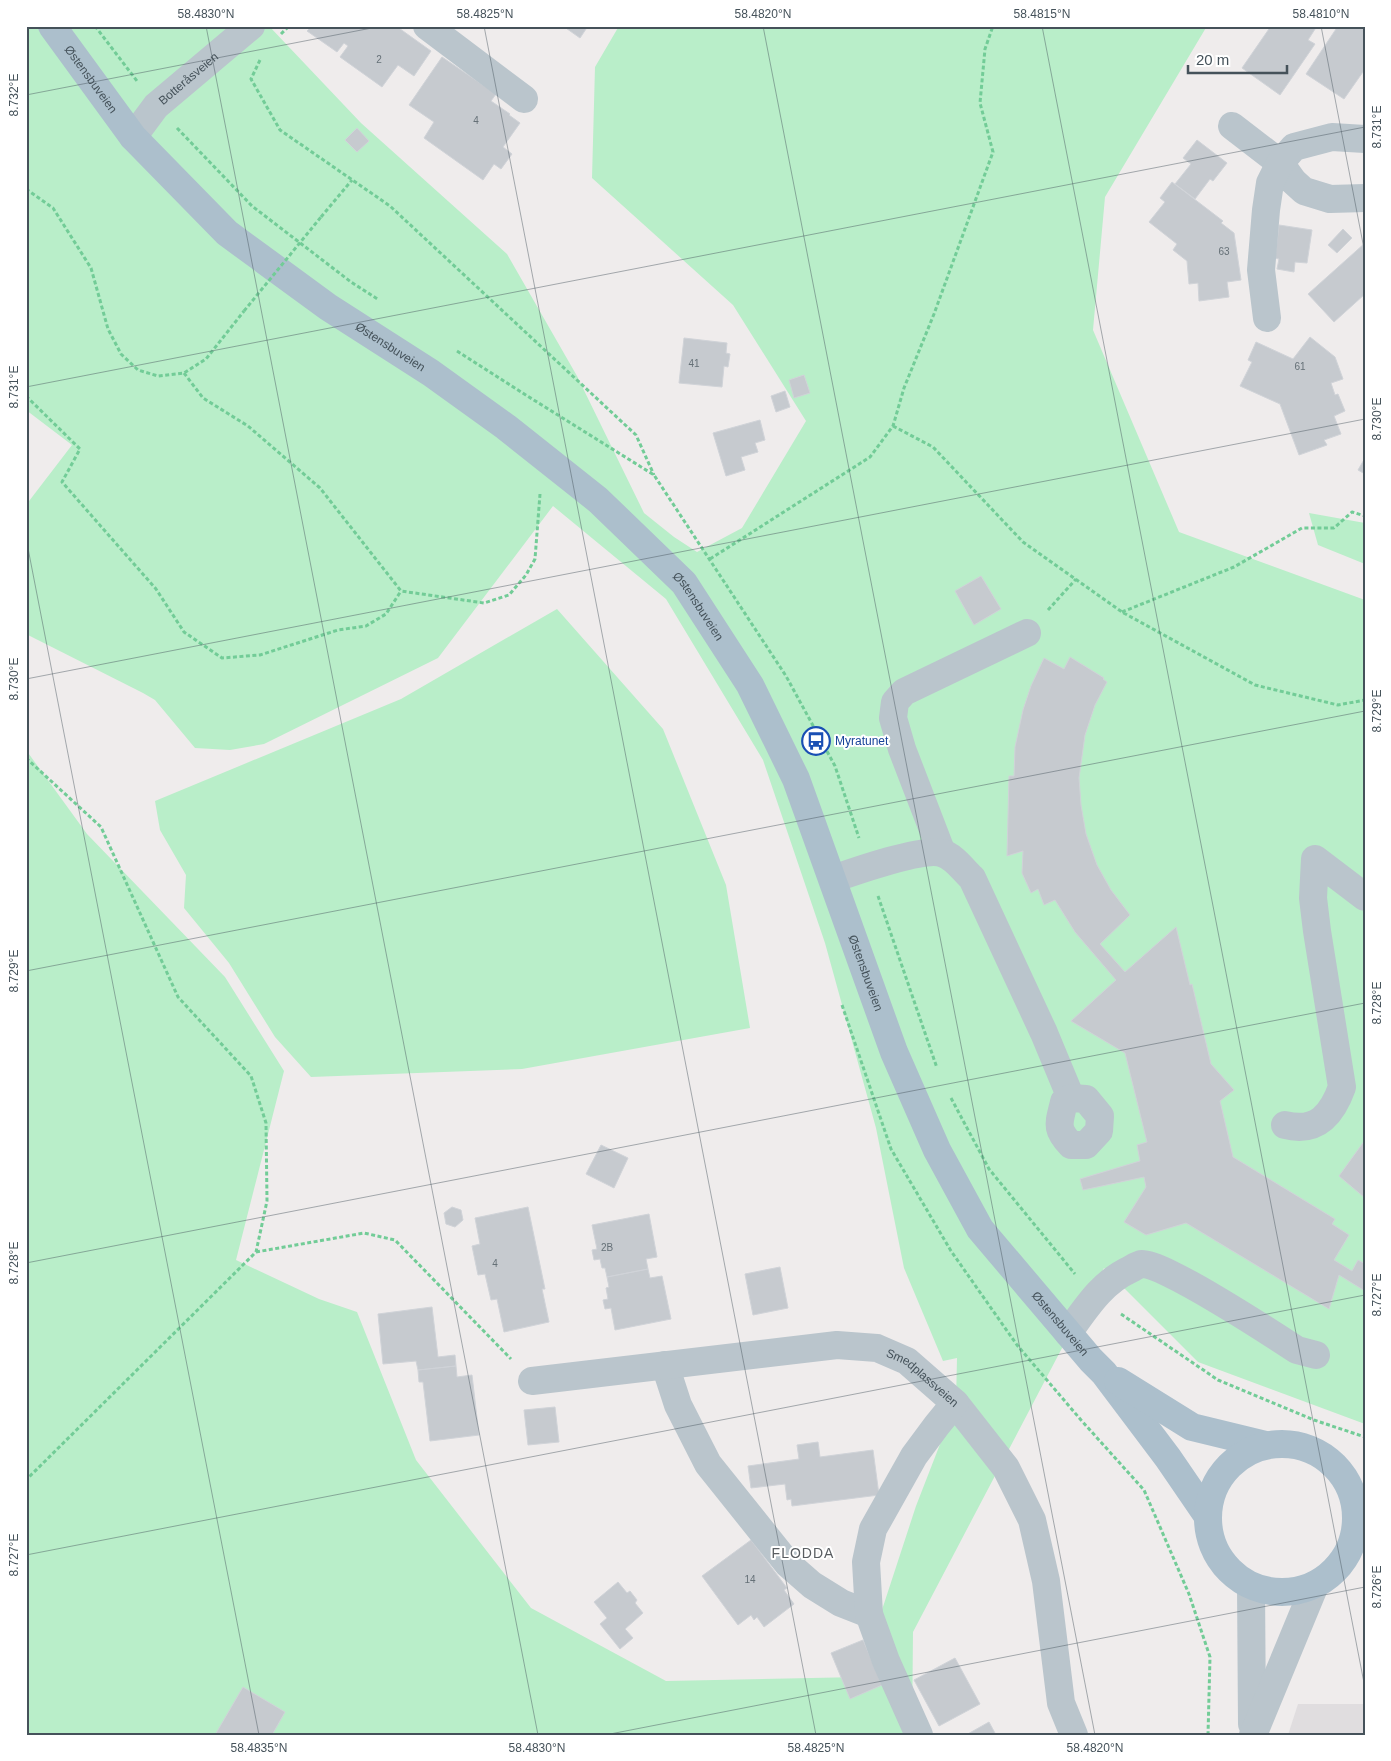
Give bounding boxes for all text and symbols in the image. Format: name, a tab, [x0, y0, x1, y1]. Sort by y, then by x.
text: 58.4830°N	[178, 7, 234, 21]
text: 58.4825°N	[457, 7, 513, 21]
text: 58.4820°N	[735, 7, 791, 21]
text: 58.4815°N	[1014, 7, 1070, 21]
text: 58.4810°N	[1293, 7, 1349, 21]
scale bar	[1188, 42, 1287, 74]
street label: Østensbuveien	[62, 43, 120, 116]
street label: Botteråsveien	[156, 50, 221, 108]
text: 20 m	[1196, 51, 1229, 68]
house number: 2	[376, 54, 382, 65]
text: 8.732°E	[7, 74, 21, 116]
text: 8.731°E	[1370, 106, 1384, 148]
house number: 4	[473, 115, 479, 126]
house number: 63	[1218, 246, 1230, 257]
street label: Østensbuveien	[353, 319, 428, 374]
house number: 41	[688, 358, 700, 369]
house number: 61	[1294, 361, 1306, 372]
text: 8.731°E	[7, 366, 21, 408]
text: 8.730°E	[1370, 398, 1384, 440]
street label: Østensbuveien	[670, 569, 726, 643]
text: 8.730°E	[7, 658, 21, 700]
text: 8.729°E	[1370, 690, 1384, 732]
bus stop icon: Myratunet	[801, 726, 831, 756]
place label: Myratunet	[835, 734, 889, 748]
street label: Østensbuveien	[846, 933, 886, 1013]
text: 8.729°E	[7, 950, 21, 992]
text: 8.728°E	[1370, 982, 1384, 1024]
text: 8.728°E	[7, 1242, 21, 1284]
house number: 2B	[601, 1242, 613, 1253]
house number: 4	[492, 1258, 498, 1269]
text: 8.727°E	[1370, 1274, 1384, 1316]
street label: Østensbuveien	[1029, 1289, 1092, 1359]
street label: Smedplassveien	[884, 1346, 961, 1410]
text: 8.727°E	[7, 1534, 21, 1576]
district label: FLODDA	[772, 1545, 834, 1561]
text: 8.726°E	[1370, 1566, 1384, 1608]
house number: 14	[744, 1574, 756, 1585]
text: 58.4835°N	[231, 1741, 287, 1755]
text: 58.4830°N	[509, 1741, 565, 1755]
text: 58.4825°N	[788, 1741, 844, 1755]
text: 58.4820°N	[1067, 1741, 1123, 1755]

